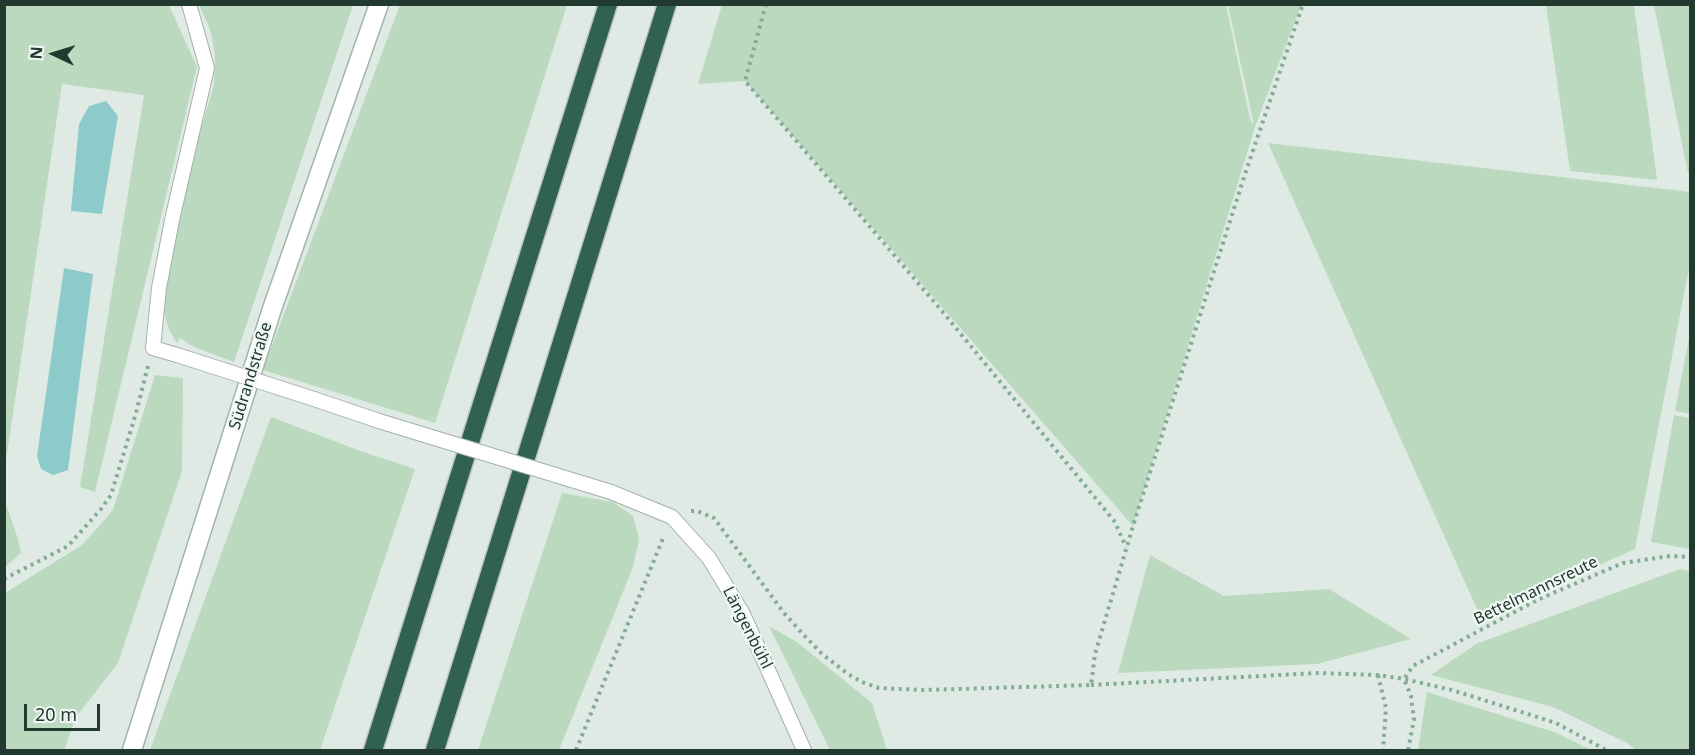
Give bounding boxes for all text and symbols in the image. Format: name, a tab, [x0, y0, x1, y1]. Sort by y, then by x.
north arrow	[24, 24, 84, 84]
text: N	[25, 45, 47, 60]
street label: Südrandstraße	[226, 320, 276, 432]
street label: Bettelmannsreute	[1471, 553, 1601, 629]
street label: Längenbühl	[718, 584, 776, 672]
scale bar	[27, 692, 104, 730]
text: 20 m	[35, 702, 77, 726]

